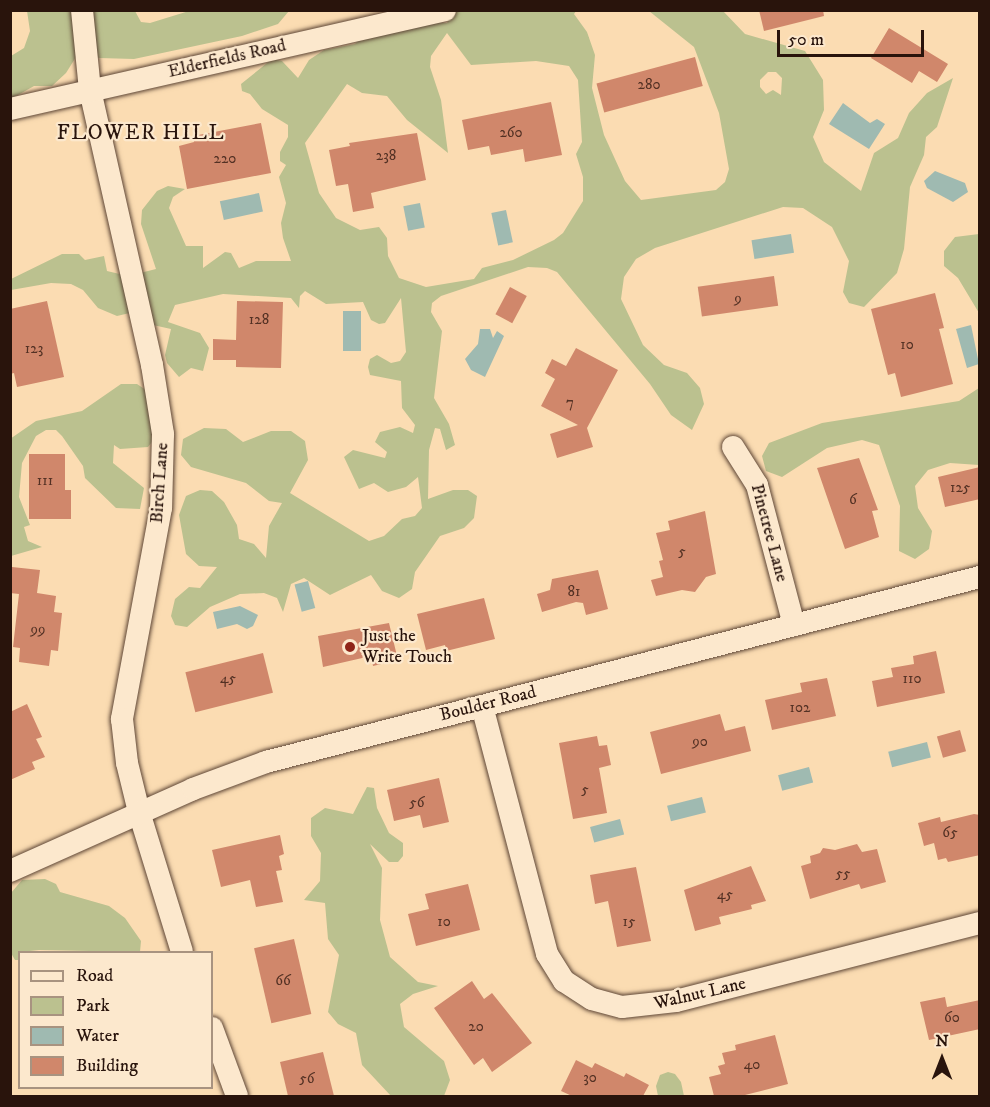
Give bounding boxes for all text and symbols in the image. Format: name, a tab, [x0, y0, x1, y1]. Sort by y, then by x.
scale bar	[780, 18, 927, 56]
text: 50 m	[788, 29, 824, 51]
street label: Elderfields Road	[166, 35, 288, 83]
house number: 280	[638, 76, 660, 94]
district label: FLOWER HILL	[57, 120, 225, 146]
house number: 260	[499, 124, 523, 142]
house number: 238	[376, 147, 396, 165]
house number: 220	[214, 150, 236, 168]
house number: 9	[734, 290, 742, 308]
house number: 128	[249, 311, 269, 329]
house number: 10	[900, 336, 914, 354]
house number: 123	[25, 340, 43, 358]
house number: 7	[566, 394, 574, 412]
street label: Birch Lane	[146, 442, 174, 524]
house number: 111	[37, 472, 53, 490]
house number: 125	[950, 479, 970, 497]
street label: Pinetree Lane	[746, 482, 792, 584]
house number: 6	[849, 491, 857, 509]
house number: 5	[678, 543, 686, 561]
house number: 81	[567, 583, 581, 601]
house number: 99	[31, 621, 45, 639]
place label: Just the Write Touch	[362, 626, 452, 668]
marker: Just the Write Touch	[343, 640, 357, 654]
house number: 45	[220, 670, 236, 688]
house number: 110	[902, 670, 922, 688]
street label: Boulder Road	[438, 682, 538, 726]
house number: 102	[790, 699, 810, 717]
house number: 90	[692, 733, 708, 751]
house number: 5	[581, 781, 589, 799]
house number: 56	[409, 794, 425, 812]
house number: 65	[942, 824, 958, 842]
house number: 55	[836, 865, 850, 883]
house number: 45	[717, 886, 733, 904]
house number: 10	[437, 913, 451, 931]
house number: 15	[623, 913, 635, 931]
legend	[18, 951, 213, 1089]
text: Road	[76, 965, 113, 987]
house number: 66	[275, 972, 291, 990]
street label: Walnut Lane	[652, 973, 748, 1015]
text: Park	[76, 995, 110, 1017]
house number: 60	[944, 1009, 960, 1027]
house number: 20	[468, 1018, 484, 1036]
text: Water	[76, 1025, 119, 1047]
north arrow	[912, 1029, 972, 1089]
text: N	[935, 1031, 949, 1051]
text: Building	[76, 1055, 138, 1077]
house number: 40	[744, 1056, 760, 1074]
house number: 30	[583, 1069, 597, 1087]
house number: 56	[299, 1070, 315, 1088]

